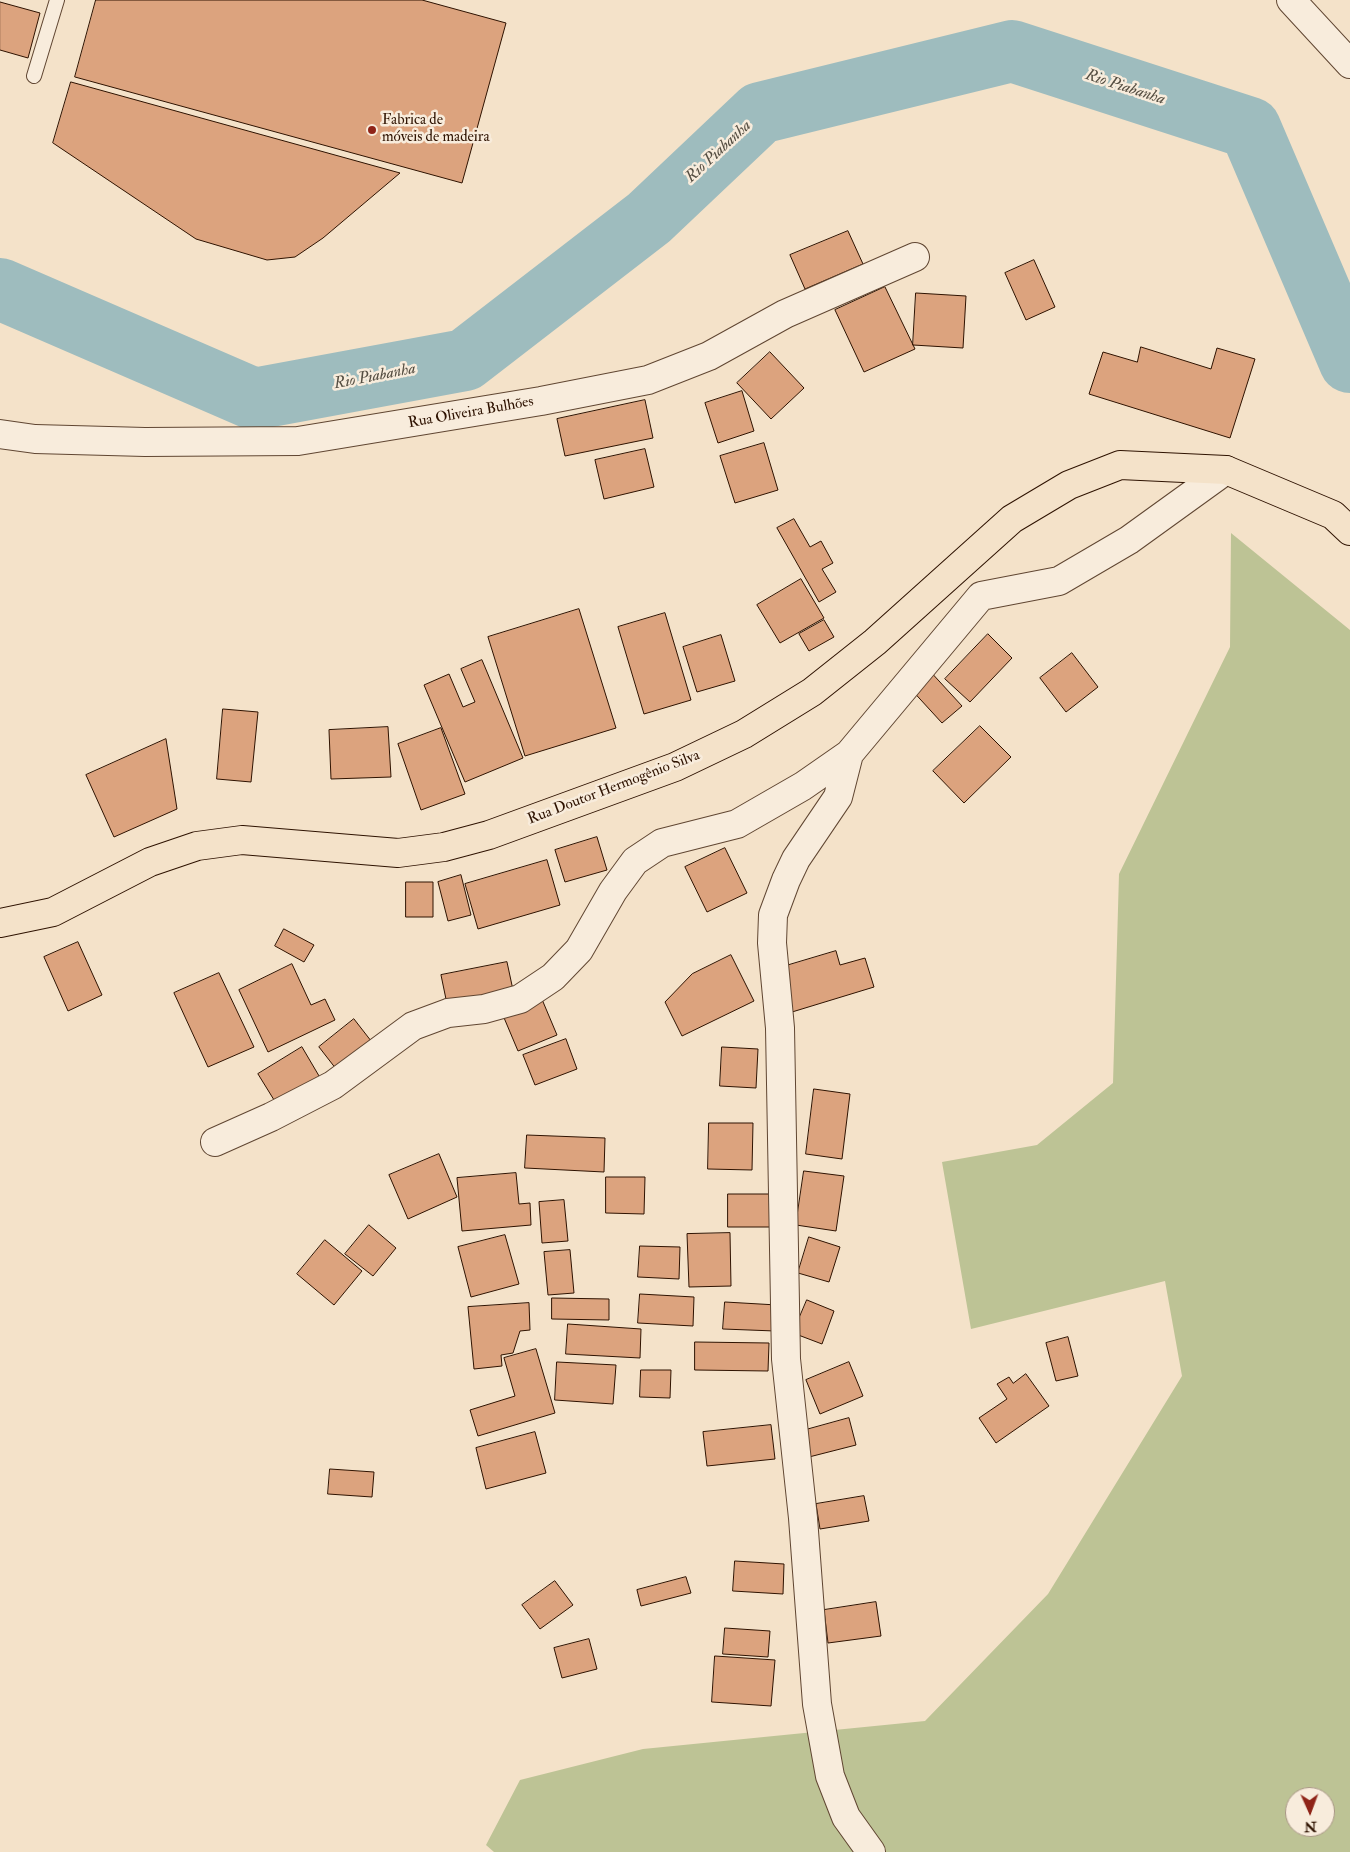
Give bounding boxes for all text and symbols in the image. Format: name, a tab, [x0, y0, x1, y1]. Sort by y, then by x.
water label: Rio Piabanha	[1083, 66, 1167, 110]
place label: Fabrica de móveis de madeira	[382, 112, 490, 147]
water label: Rio Piabanha	[682, 117, 756, 187]
marker: Fabrica de móveis de madeira	[366, 124, 378, 136]
water label: Rio Piabanha	[333, 360, 417, 394]
street label: Rua Oliveira Bulhões	[407, 393, 535, 433]
street label: Rua Doutor Hermogênio Silva	[525, 747, 703, 829]
north arrow	[1285, 1787, 1335, 1837]
text: N	[1304, 1818, 1317, 1835]

